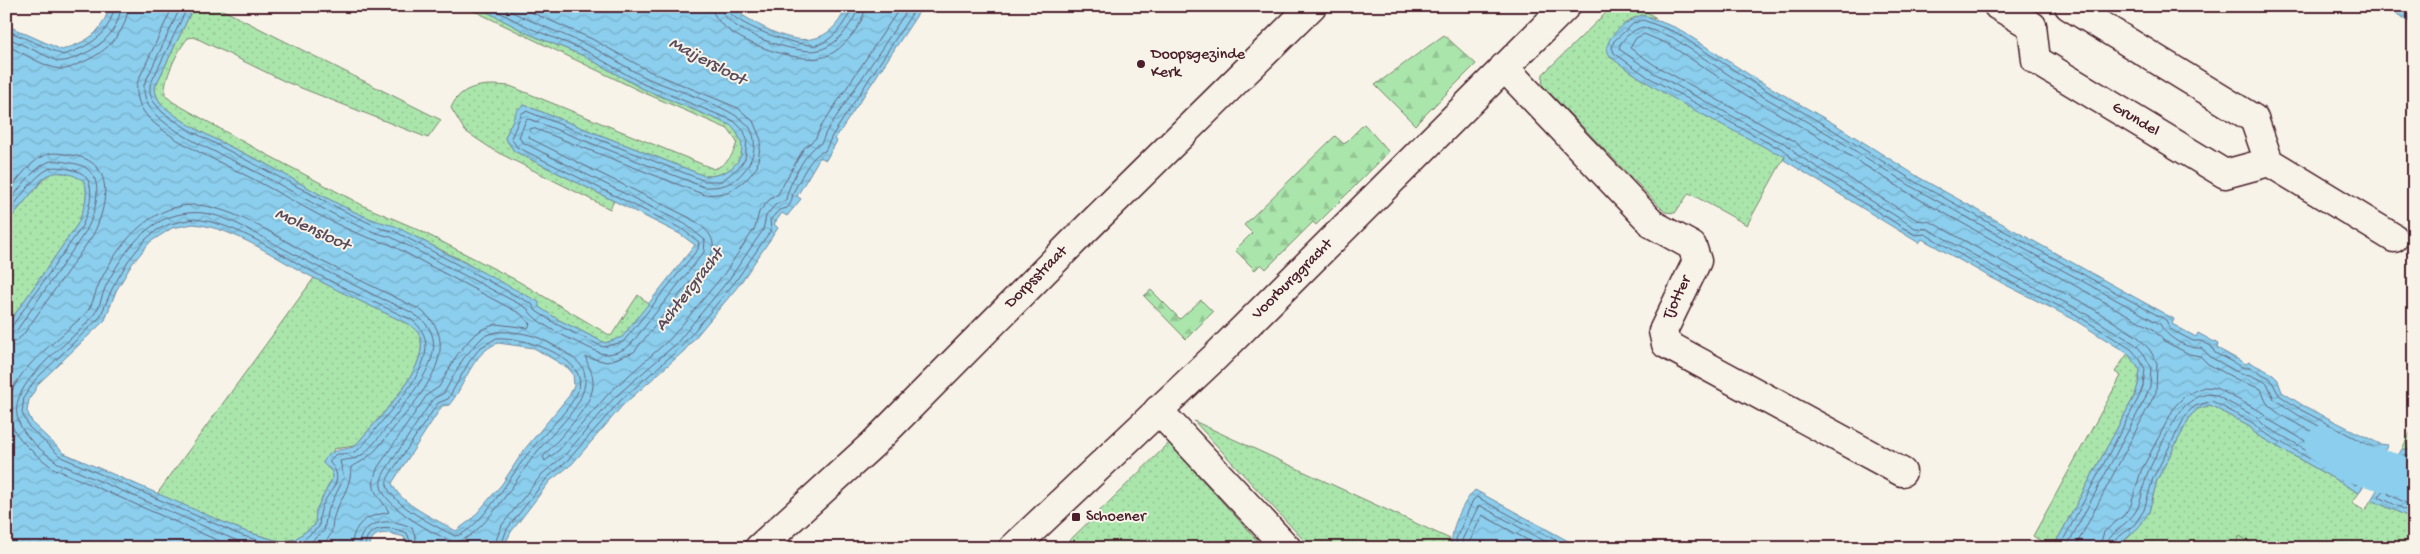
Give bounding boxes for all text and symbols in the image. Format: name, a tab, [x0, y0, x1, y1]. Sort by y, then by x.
water label: Maijersloot	[665, 33, 752, 93]
place label: Doopsgezinde Kerk	[1150, 46, 1246, 83]
marker: Doopsgezinde Kerk	[1135, 58, 1147, 70]
street label: Grundel	[2108, 98, 2162, 142]
water label: Molensloot	[271, 204, 356, 258]
street label: Voorburggracht	[1248, 235, 1338, 325]
water label: Achtergracht	[651, 242, 731, 336]
street label: Dorpsstraat	[1001, 242, 1073, 314]
street label: Tjotter	[1659, 272, 1697, 324]
place label: Schoener	[1086, 508, 1147, 527]
marker: Schoener	[1070, 511, 1082, 523]

